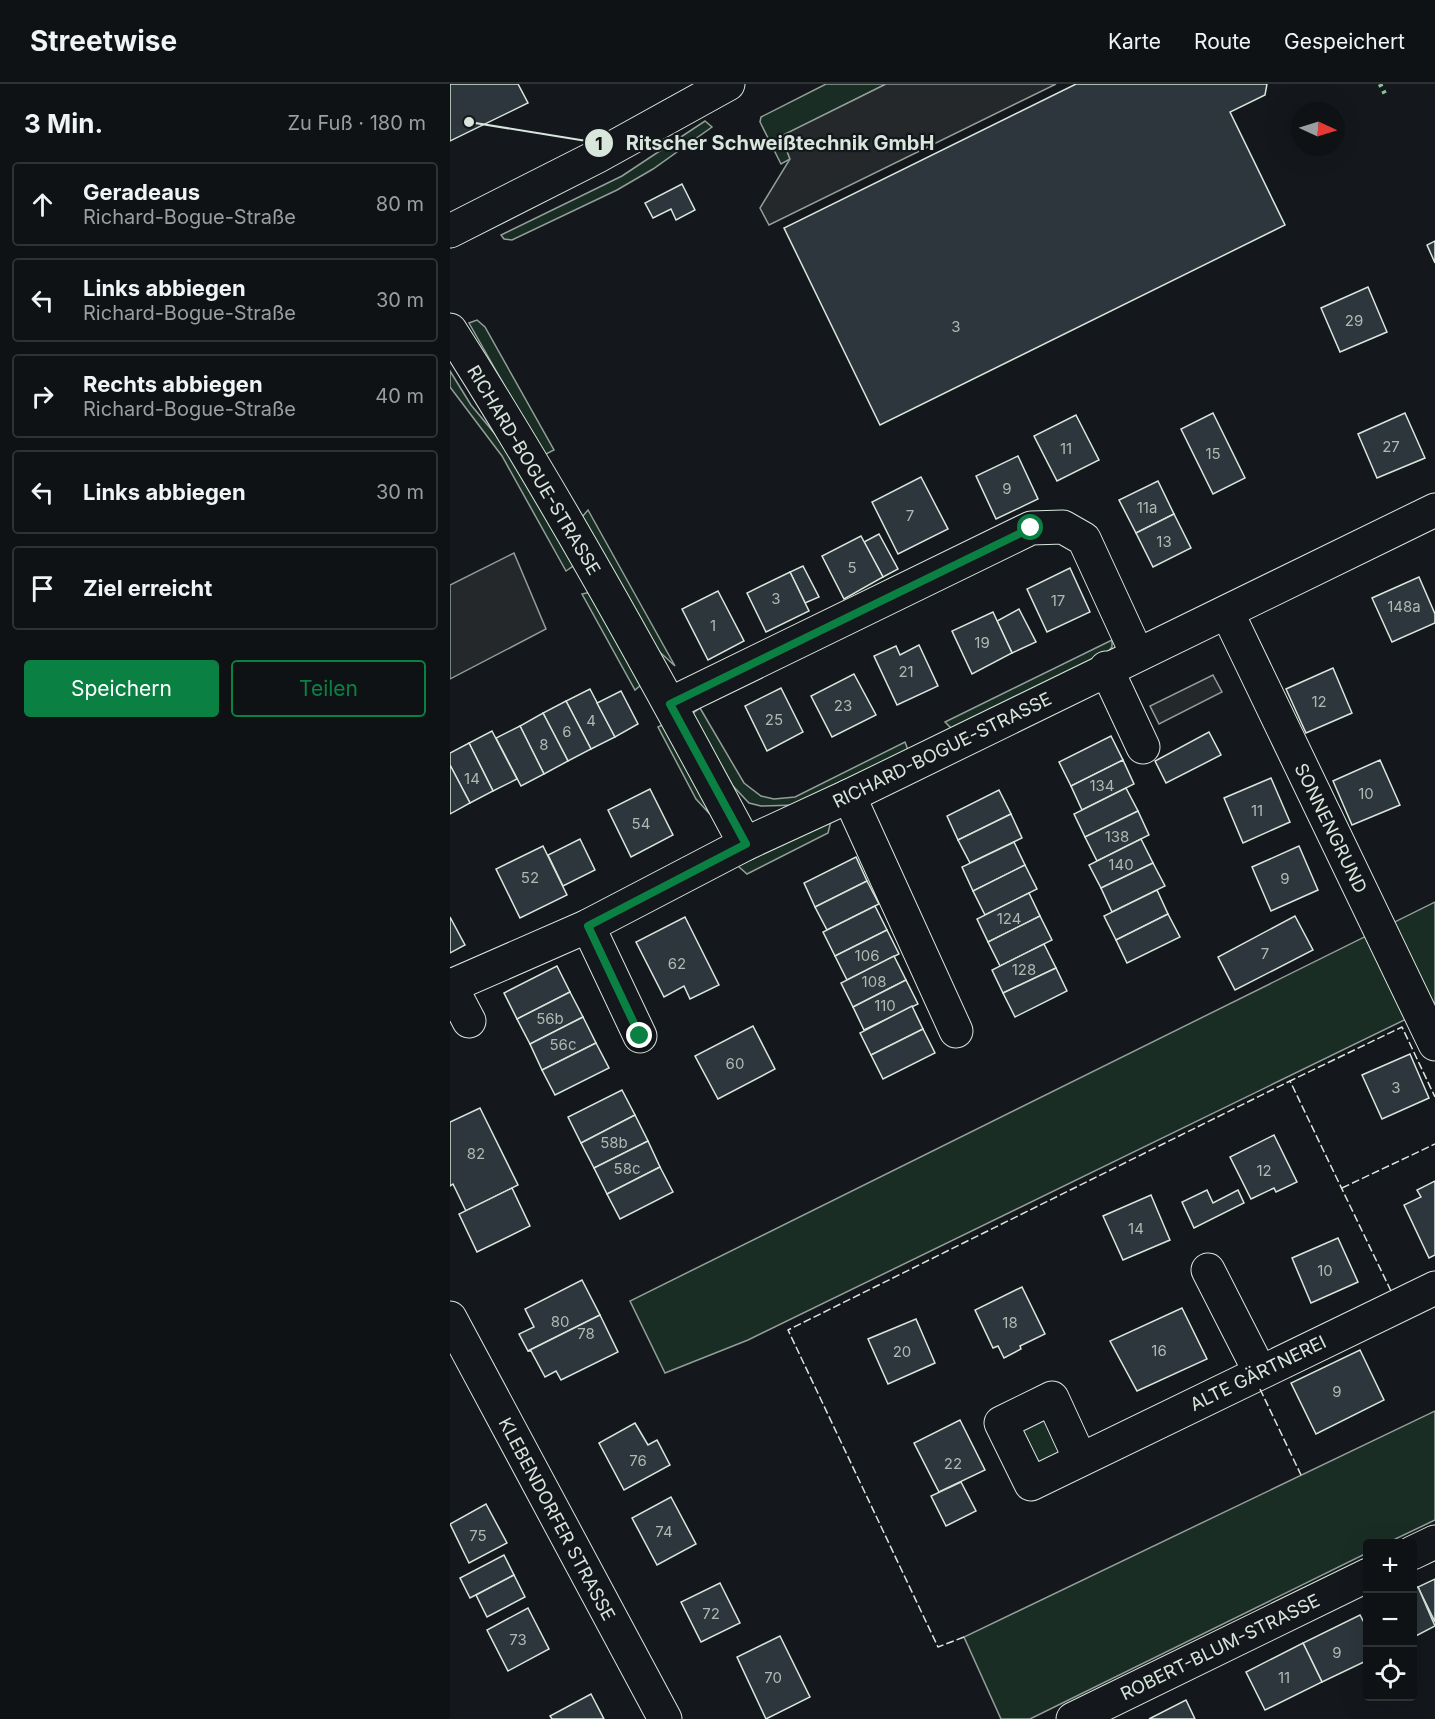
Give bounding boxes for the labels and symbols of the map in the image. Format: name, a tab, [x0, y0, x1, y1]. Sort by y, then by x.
north arrow	[1291, 102, 1345, 156]
callout: Ritscher Schweißtechnik GmbH	[584, 124, 946, 162]
text: Ritscher Schweißtechnik GmbH	[626, 131, 934, 155]
text: 1	[595, 133, 603, 154]
house number: 29	[1345, 311, 1363, 330]
house number: 3	[951, 317, 961, 336]
street label: RICHARD-BOGUE-STRASSE	[463, 361, 605, 579]
house number: 27	[1382, 437, 1400, 456]
house number: 11	[1060, 439, 1072, 458]
house number: 15	[1205, 444, 1221, 463]
house number: 9	[1002, 479, 1012, 498]
house number: 11a	[1137, 498, 1157, 517]
house number: 7	[906, 506, 914, 525]
route start	[1017, 514, 1043, 540]
house number: 13	[1156, 532, 1172, 551]
house number: 5	[847, 558, 857, 577]
house number: 3	[771, 589, 781, 608]
house number: 17	[1051, 591, 1065, 610]
house number: 148a	[1387, 597, 1421, 616]
house number: 1	[710, 616, 716, 635]
house number: 19	[974, 633, 990, 652]
house number: 21	[898, 662, 914, 681]
street label: RICHARD-BOGUE-STRASSE	[829, 688, 1055, 812]
house number: 12	[1311, 692, 1327, 711]
house number: 23	[834, 696, 852, 715]
house number: 25	[765, 710, 783, 729]
house number: 4	[586, 711, 596, 730]
house number: 6	[562, 722, 572, 741]
house number: 8	[539, 735, 549, 754]
street label: SONNENGRUND	[1290, 760, 1372, 896]
house number: 14	[464, 769, 480, 788]
house number: 134	[1089, 776, 1115, 795]
house number: 10	[1358, 784, 1374, 803]
house number: 11	[1251, 801, 1263, 820]
house number: 54	[632, 814, 650, 833]
house number: 138	[1105, 827, 1129, 846]
house number: 140	[1108, 855, 1134, 874]
house number: 52	[521, 868, 539, 887]
house number: 9	[1280, 869, 1290, 888]
house number: 124	[997, 909, 1021, 928]
house number: 7	[1261, 944, 1269, 963]
house number: 106	[855, 946, 879, 965]
house number: 62	[668, 954, 686, 973]
house number: 128	[1012, 960, 1036, 979]
house number: 108	[862, 972, 886, 991]
house number: 110	[874, 996, 896, 1015]
house number: 56b	[536, 1009, 564, 1028]
route end	[626, 1022, 652, 1048]
house number: 56c	[550, 1035, 577, 1054]
house number: 60	[726, 1054, 744, 1073]
house number: 3	[1391, 1078, 1401, 1097]
house number: 58b	[600, 1133, 628, 1152]
house number: 82	[467, 1144, 485, 1163]
house number: 58c	[614, 1159, 640, 1178]
house number: 12	[1256, 1161, 1272, 1180]
house number: 14	[1128, 1219, 1144, 1238]
house number: 10	[1317, 1261, 1333, 1280]
house number: 80	[551, 1312, 569, 1331]
house number: 18	[1002, 1313, 1018, 1332]
house number: 78	[577, 1324, 595, 1343]
street label: ALTE GÄRTNEREI	[1186, 1330, 1329, 1415]
house number: 16	[1151, 1341, 1167, 1360]
house number: 20	[893, 1342, 911, 1361]
house number: 9	[1332, 1382, 1342, 1401]
street label: KLEBENDORFER STRASSE	[494, 1414, 620, 1624]
house number: 76	[629, 1451, 647, 1470]
house number: 22	[944, 1454, 962, 1473]
house number: 74	[655, 1522, 673, 1541]
house number: 75	[469, 1526, 487, 1545]
street label: ROBERT-BLUM-STRASSE	[1117, 1590, 1323, 1704]
house number: 72	[702, 1604, 720, 1623]
house number: 73	[509, 1630, 527, 1649]
house number: 9	[1332, 1643, 1342, 1662]
house number: 70	[764, 1668, 782, 1687]
house number: 11	[1278, 1668, 1290, 1687]

